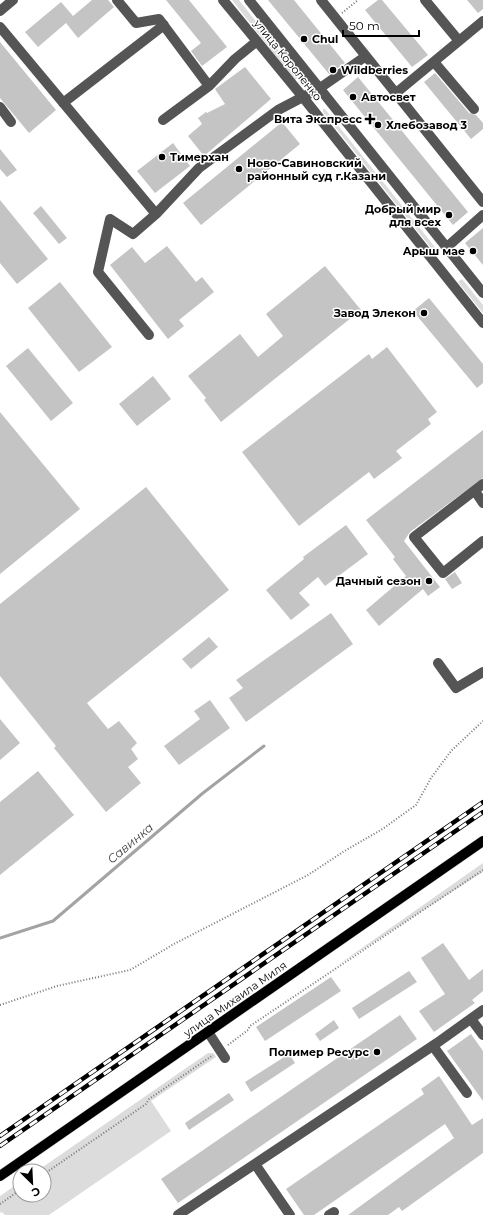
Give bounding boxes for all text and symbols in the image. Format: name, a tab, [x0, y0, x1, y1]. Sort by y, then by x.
scale bar	[343, 12, 419, 38]
street label: улица Короленко	[250, 16, 325, 103]
text: 50 m	[349, 18, 380, 33]
place label: Chul	[312, 32, 338, 46]
marker: Chul	[299, 34, 309, 44]
place label: Wildberries	[341, 63, 408, 77]
marker: Wildberries	[328, 65, 338, 75]
place label: Автосвет	[361, 90, 416, 104]
marker: Автосвет	[348, 92, 358, 102]
place label: Вита Экспресс	[274, 112, 362, 126]
marker: Вита Экспресс	[365, 114, 375, 124]
place label: Хлебозавод 3	[386, 118, 467, 132]
marker: Хлебозавод 3	[373, 120, 383, 130]
place label: Тимерхан	[170, 150, 229, 164]
marker: Тимерхан	[157, 152, 167, 162]
place label: Ново-Савиновский районный суд г.Казани	[247, 156, 386, 183]
marker: Ново-Савиновский районный суд г.Казани	[234, 164, 244, 174]
place label: Добрый мир для всех	[365, 202, 441, 229]
marker: Добрый мир для всех	[444, 210, 454, 220]
place label: Арыш мае	[403, 244, 465, 258]
marker: Арыш мае	[468, 246, 478, 256]
place label: Завод Элекон	[333, 306, 416, 320]
marker: Завод Элекон	[419, 308, 429, 318]
place label: Дачный сезон	[336, 574, 421, 588]
marker: Дачный сезон	[424, 576, 434, 586]
water label: Савинка	[104, 819, 156, 867]
street label: улица Михаила Миля	[180, 958, 289, 1041]
place label: Полимер Ресурс	[269, 1045, 369, 1059]
marker: Полимер Ресурс	[372, 1047, 382, 1057]
north arrow	[12, 1163, 52, 1203]
text: С	[30, 1184, 43, 1200]

